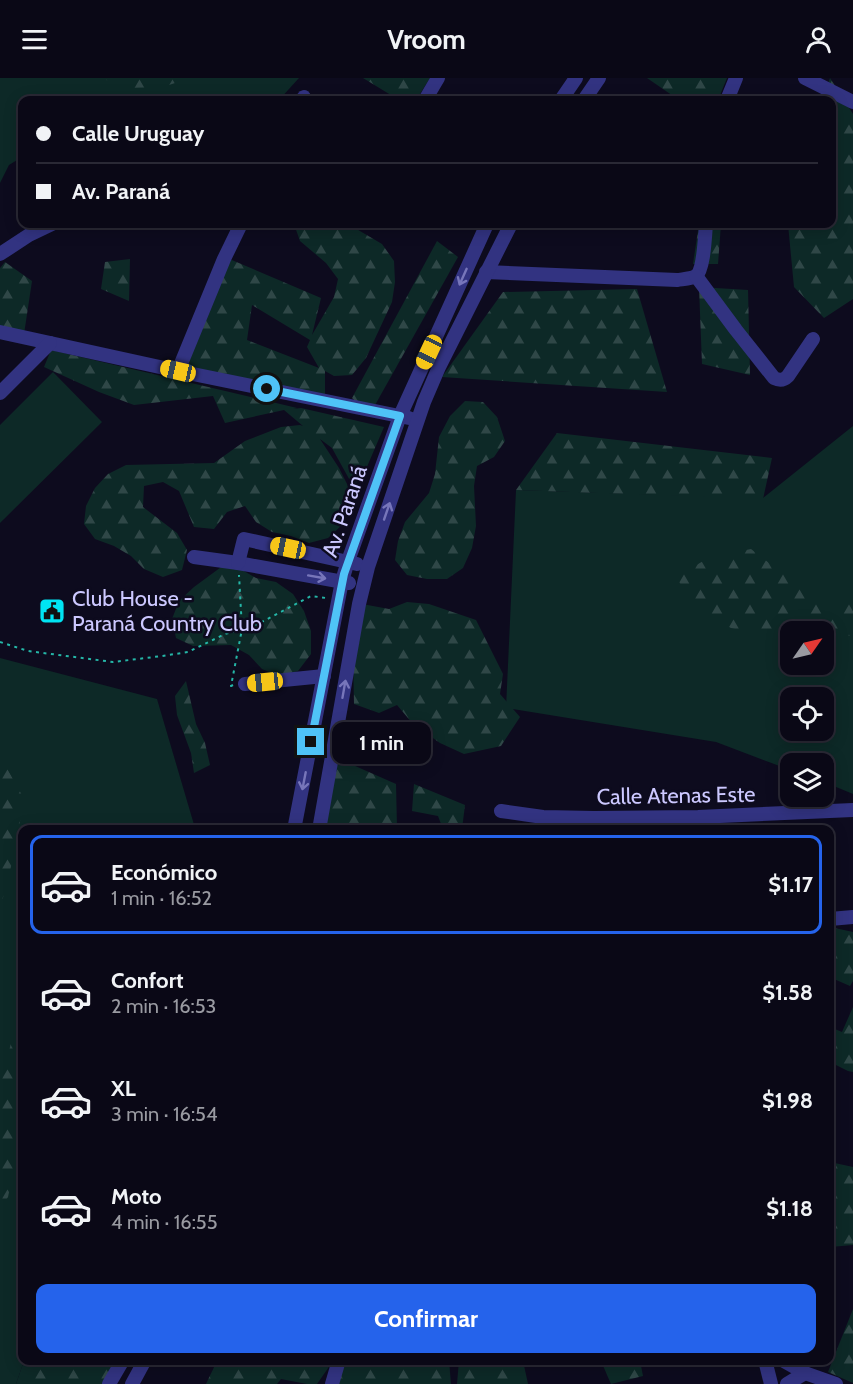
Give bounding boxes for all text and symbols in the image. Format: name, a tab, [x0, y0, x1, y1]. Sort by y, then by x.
icon: menu	[18, 23, 51, 56]
text: Vroom	[387, 23, 466, 56]
icon: person	[802, 23, 835, 56]
text: Calle Uruguay	[72, 120, 204, 147]
text: Av. Paraná	[72, 178, 170, 205]
one-way arrow	[456, 267, 468, 285]
car	[413, 332, 445, 372]
car	[158, 358, 198, 384]
route start	[253, 375, 280, 402]
street label: Av. Paraná	[316, 461, 373, 561]
one-way arrow	[382, 502, 393, 521]
car	[269, 535, 307, 561]
one-way arrow	[306, 572, 326, 583]
place label: Club House - Paraná Country Club	[72, 585, 262, 637]
public building icon: Club House - Paraná Country Club	[37, 596, 67, 626]
north arrow	[780, 621, 834, 675]
map controls	[780, 621, 834, 807]
car	[246, 671, 284, 693]
one-way arrow	[338, 680, 349, 700]
button: locate	[780, 687, 834, 741]
callout: 1 min	[332, 721, 431, 763]
route end	[297, 728, 324, 755]
text: 1 min	[359, 731, 404, 755]
button: layers	[780, 753, 834, 807]
one-way arrow	[298, 771, 309, 790]
street label: Calle Atenas Este	[596, 781, 756, 810]
icon: car	[39, 858, 93, 912]
text: Económico	[111, 859, 217, 886]
text: $1.17	[768, 871, 813, 898]
text: 1 min · 16:52	[111, 886, 212, 910]
icon: car	[39, 966, 93, 1020]
text: Confort	[111, 967, 184, 994]
text: $1.58	[762, 979, 813, 1006]
text: 2 min · 16:53	[111, 994, 216, 1018]
icon: car	[39, 1074, 93, 1128]
text: XL	[111, 1075, 136, 1102]
text: $1.98	[762, 1087, 813, 1114]
text: 3 min · 16:54	[111, 1102, 217, 1126]
icon: car	[39, 1182, 93, 1236]
text: Moto	[111, 1183, 162, 1210]
text: $1.18	[766, 1195, 813, 1222]
text: 4 min · 16:55	[111, 1210, 217, 1234]
button: Confirmar	[36, 1284, 816, 1353]

